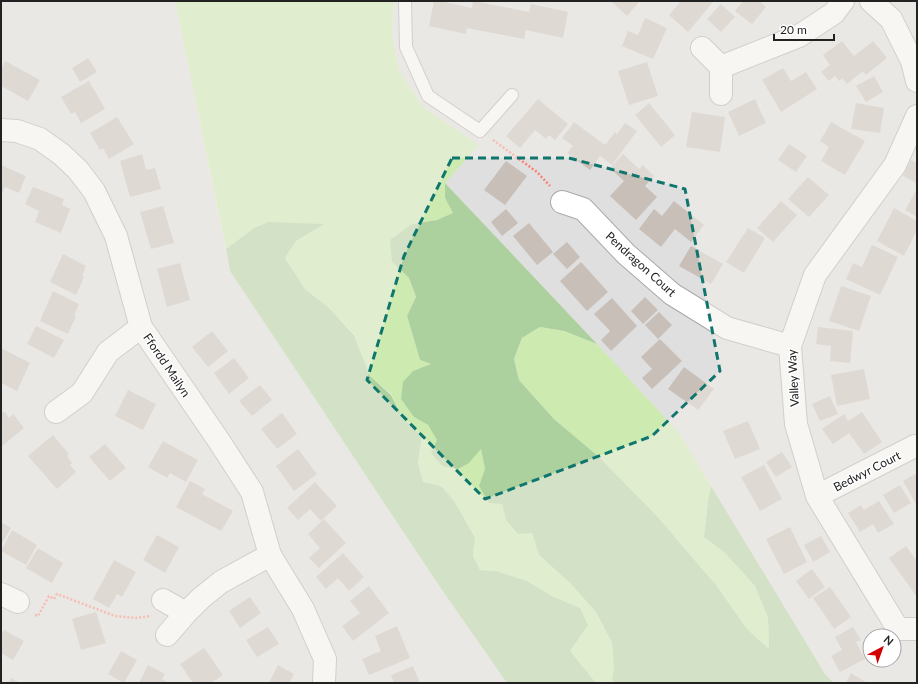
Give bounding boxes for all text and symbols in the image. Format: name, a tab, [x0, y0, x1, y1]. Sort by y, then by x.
scale bar	[774, 16, 834, 42]
text: 20 m	[780, 22, 807, 37]
street label: Pendragon Court	[603, 228, 680, 300]
street label: Ffordd Mailyn	[140, 330, 194, 400]
street label: Valley Way	[784, 348, 802, 407]
street label: Bedwyr Court	[831, 447, 904, 494]
north arrow	[862, 628, 902, 668]
text: N	[881, 632, 896, 648]

